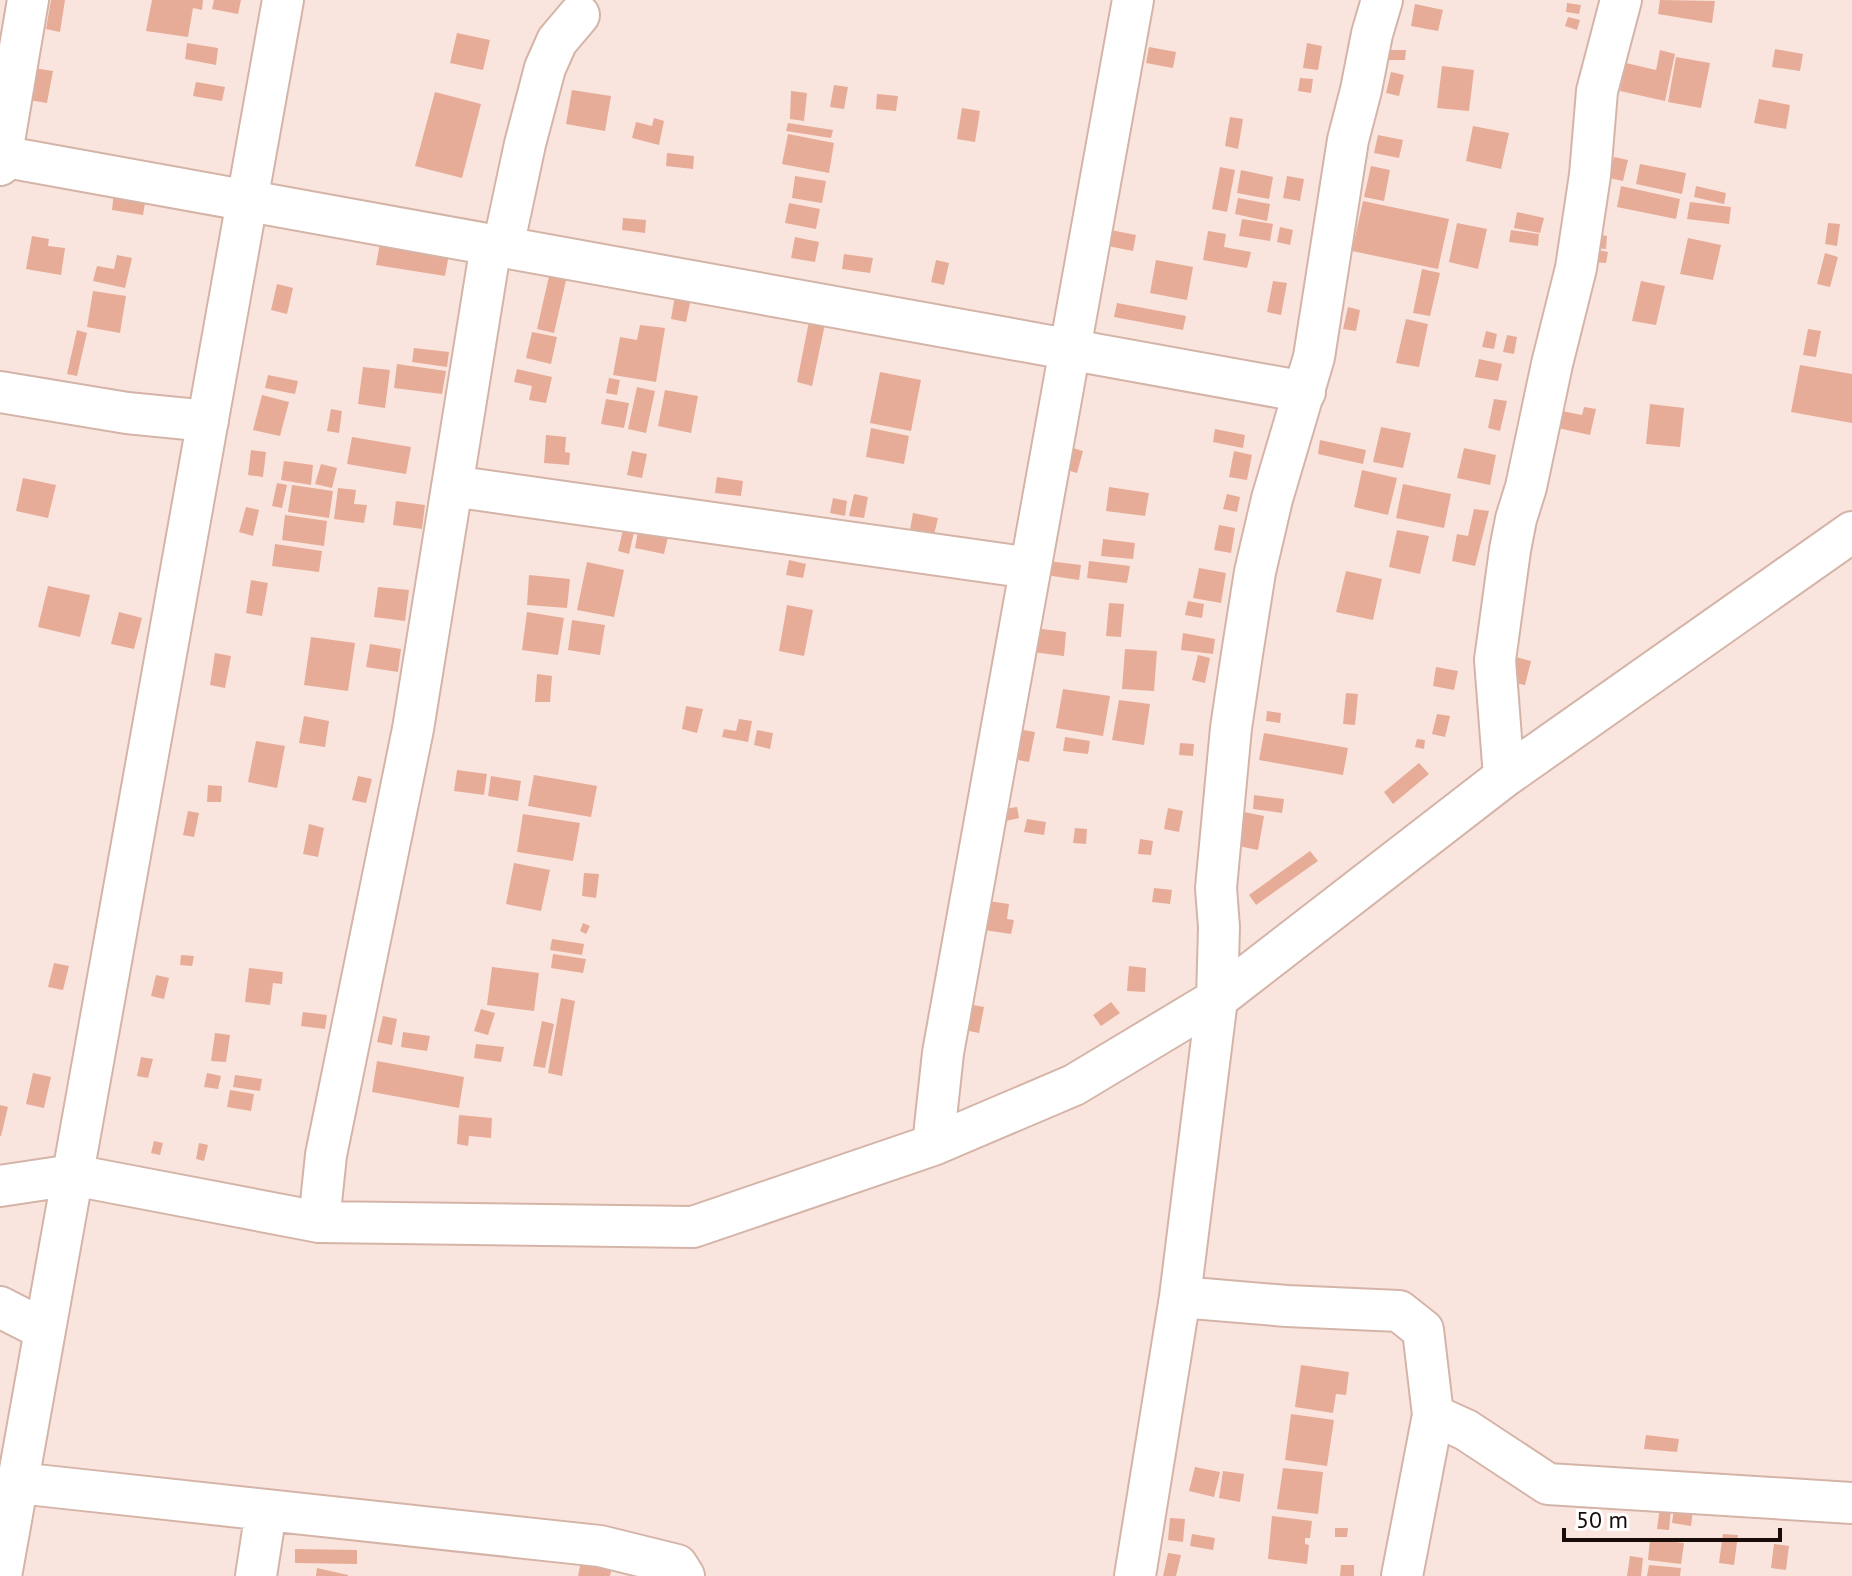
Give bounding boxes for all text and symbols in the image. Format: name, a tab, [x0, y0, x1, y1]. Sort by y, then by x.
scale bar	[1564, 1492, 1780, 1542]
text: 50 m	[1576, 1504, 1628, 1535]

